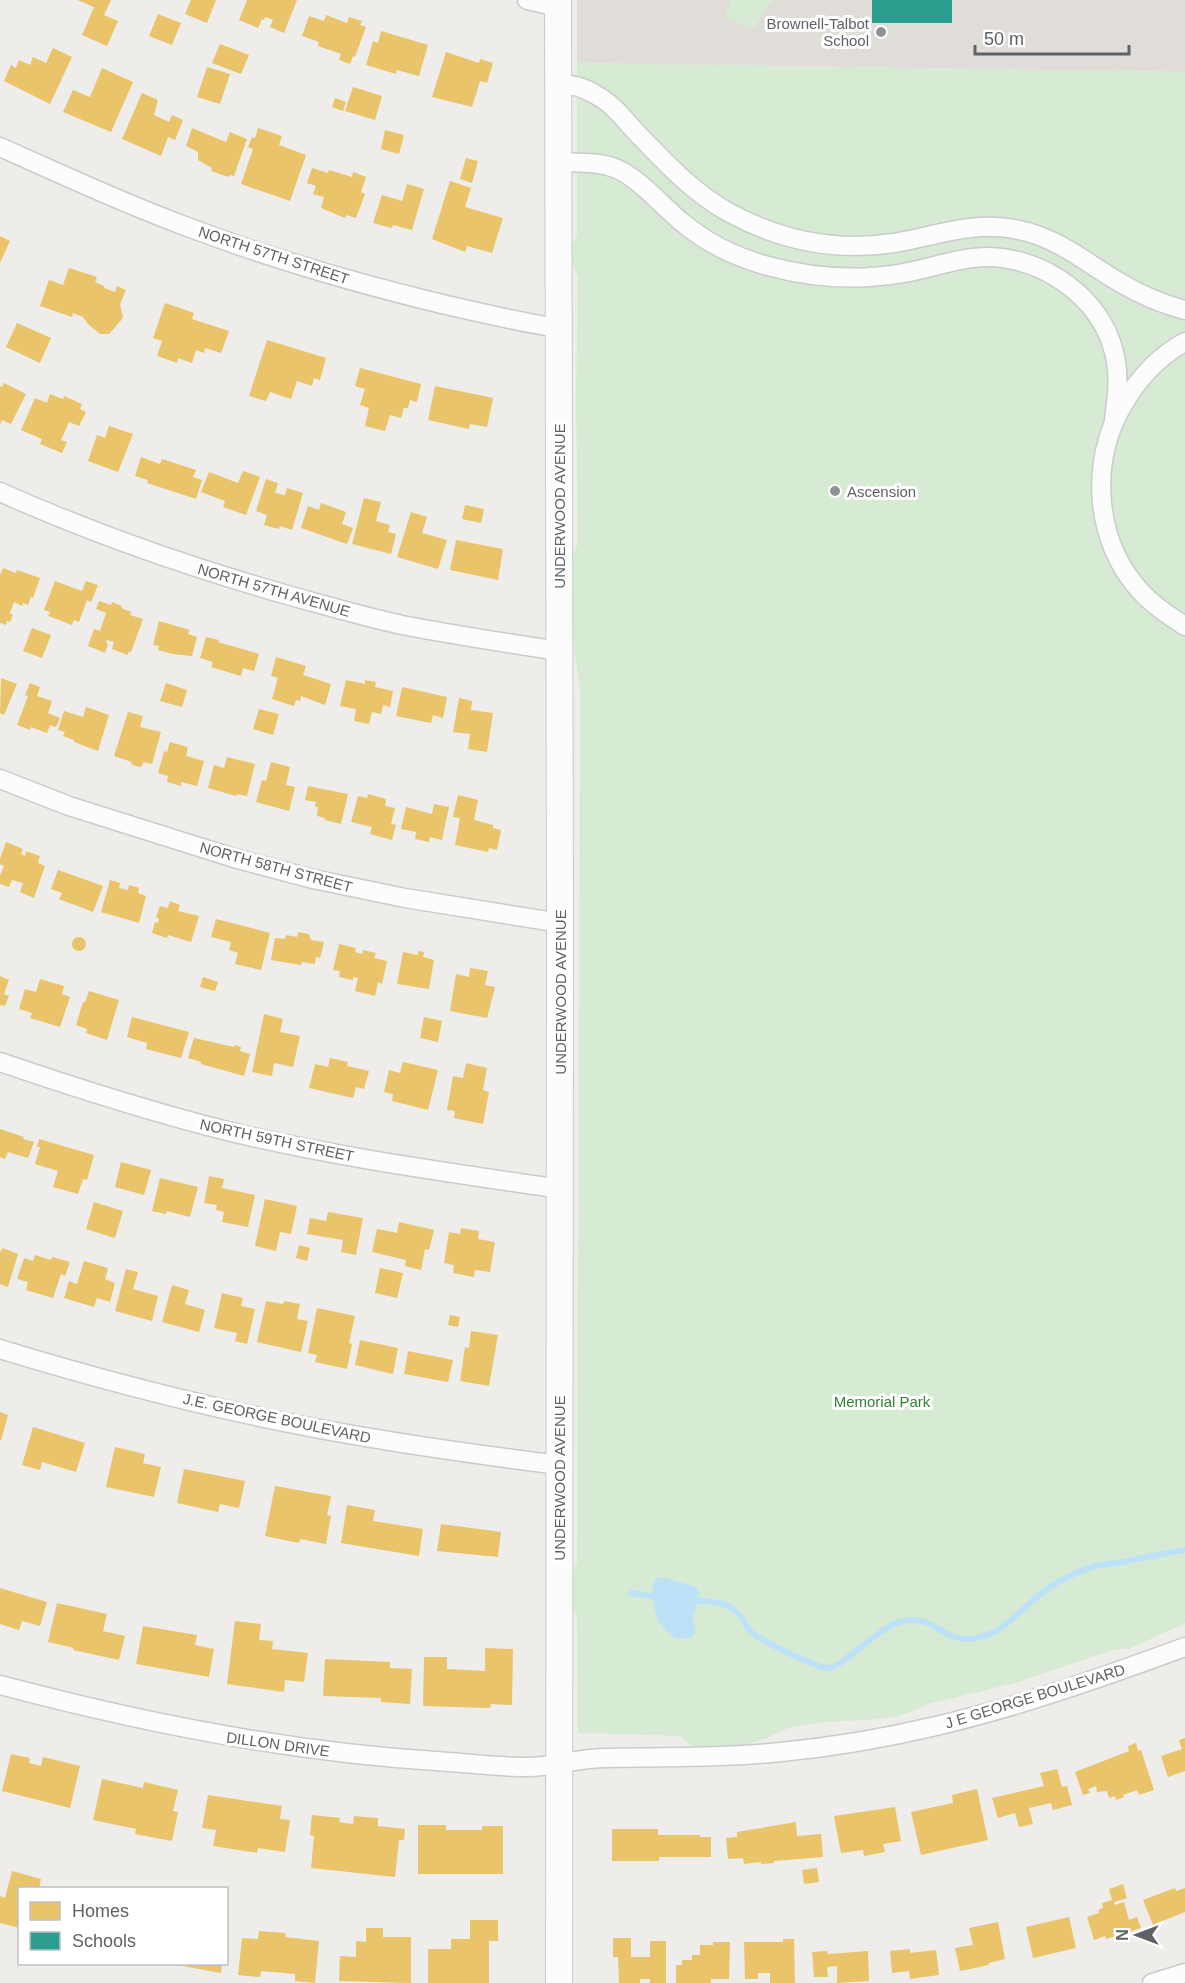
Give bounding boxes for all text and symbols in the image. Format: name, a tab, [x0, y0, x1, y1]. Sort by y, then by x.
place label: Brownell-Talbot School	[766, 15, 870, 49]
scale bar	[975, 18, 1130, 56]
marker: Brownell-Talbot School	[874, 25, 888, 39]
text: 50 m	[984, 29, 1024, 49]
street label: NORTH 57TH STREET	[197, 223, 351, 287]
street label: UNDERWOOD AVENUE	[551, 423, 568, 589]
place label: Ascension	[847, 483, 916, 500]
marker: Ascension	[828, 484, 842, 498]
street label: NORTH 57TH AVENUE	[196, 560, 352, 620]
street label: NORTH 58TH STREET	[198, 838, 354, 896]
street label: UNDERWOOD AVENUE	[552, 909, 569, 1075]
street label: NORTH 59TH STREET	[198, 1115, 356, 1165]
street label: J.E. GEORGE BOULEVARD	[182, 1390, 373, 1446]
park label: Memorial Park	[834, 1393, 931, 1410]
street label: UNDERWOOD AVENUE	[551, 1395, 568, 1561]
street label: J E GEORGE BOULEVARD	[943, 1660, 1127, 1732]
street label: DILLON DRIVE	[225, 1728, 331, 1760]
legend	[18, 1887, 228, 1965]
text: Homes	[72, 1901, 129, 1921]
north arrow	[1107, 1905, 1167, 1965]
text: N	[1114, 1929, 1131, 1941]
text: Schools	[72, 1931, 136, 1951]

